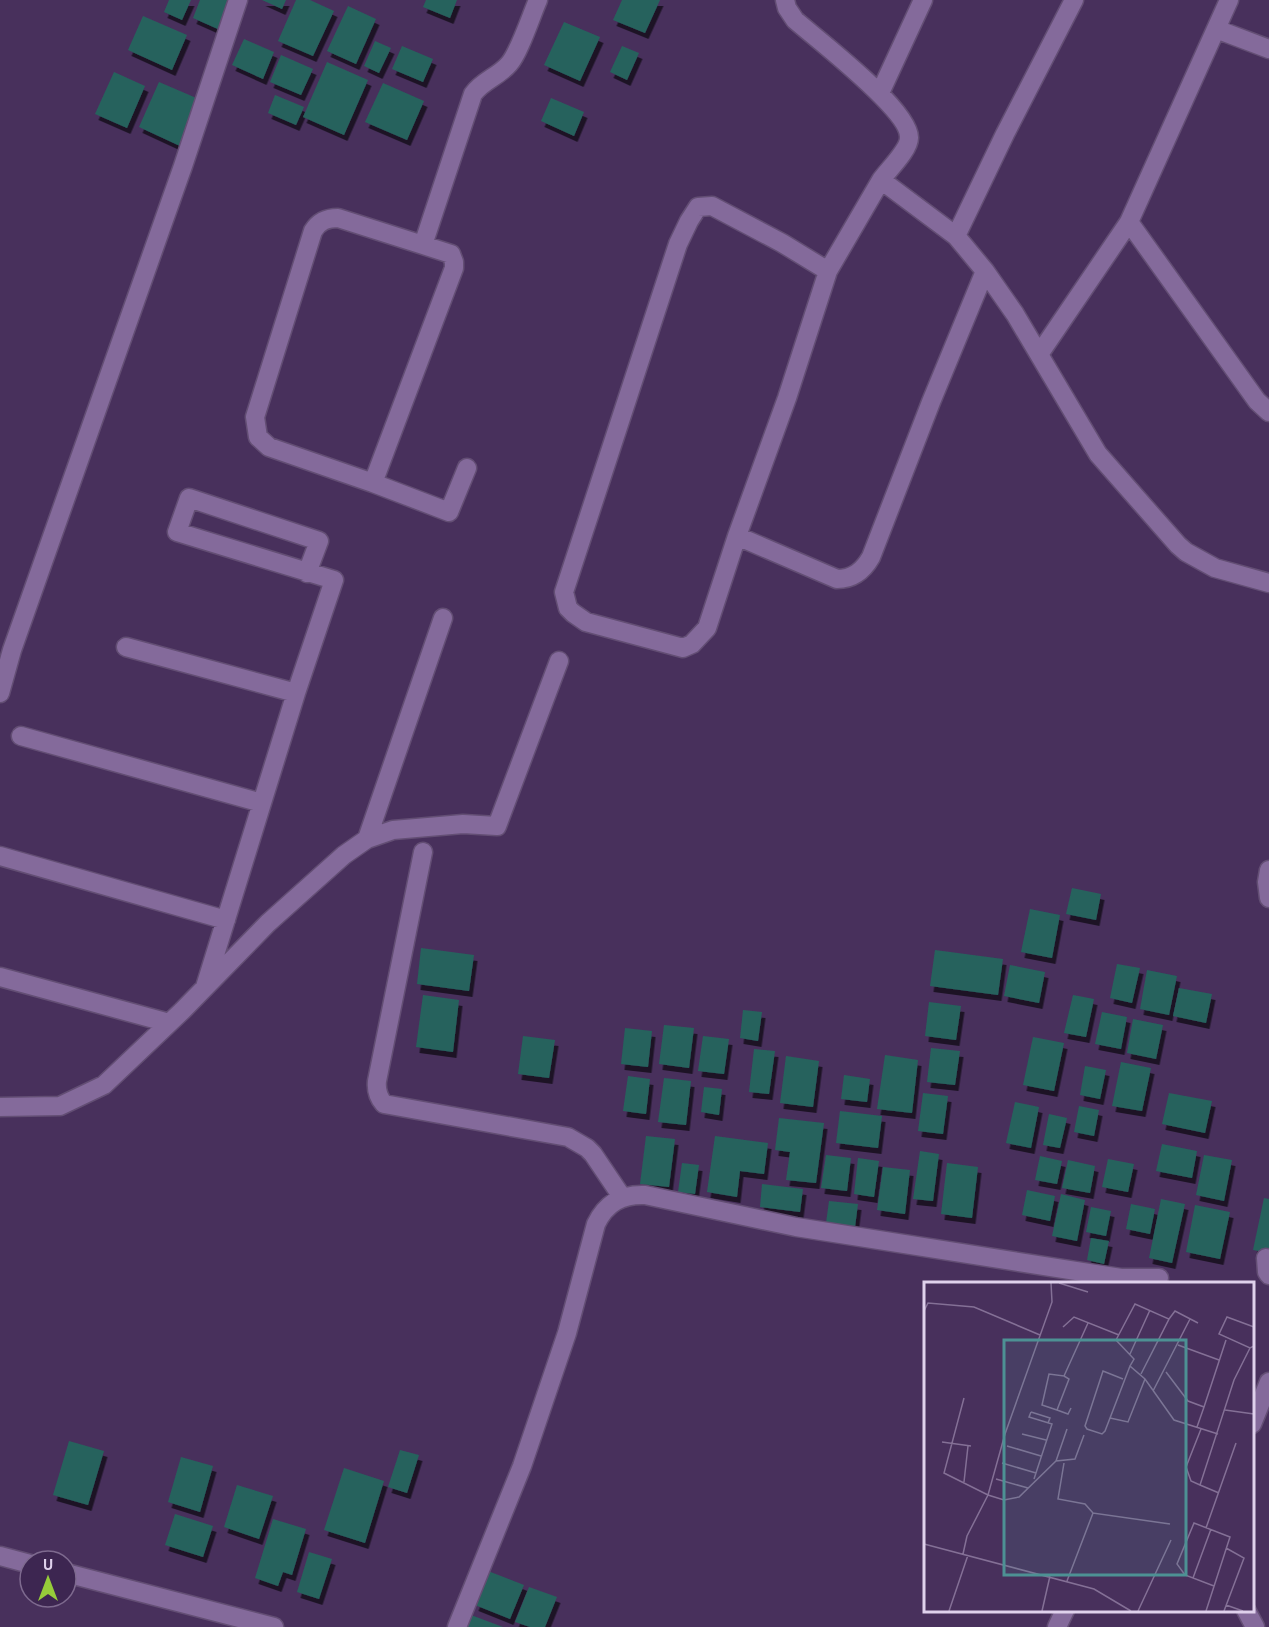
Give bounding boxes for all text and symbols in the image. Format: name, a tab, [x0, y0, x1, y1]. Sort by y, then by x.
inset map	[924, 1282, 1254, 1612]
north arrow	[18, 1549, 78, 1609]
text: U	[43, 1557, 53, 1573]

